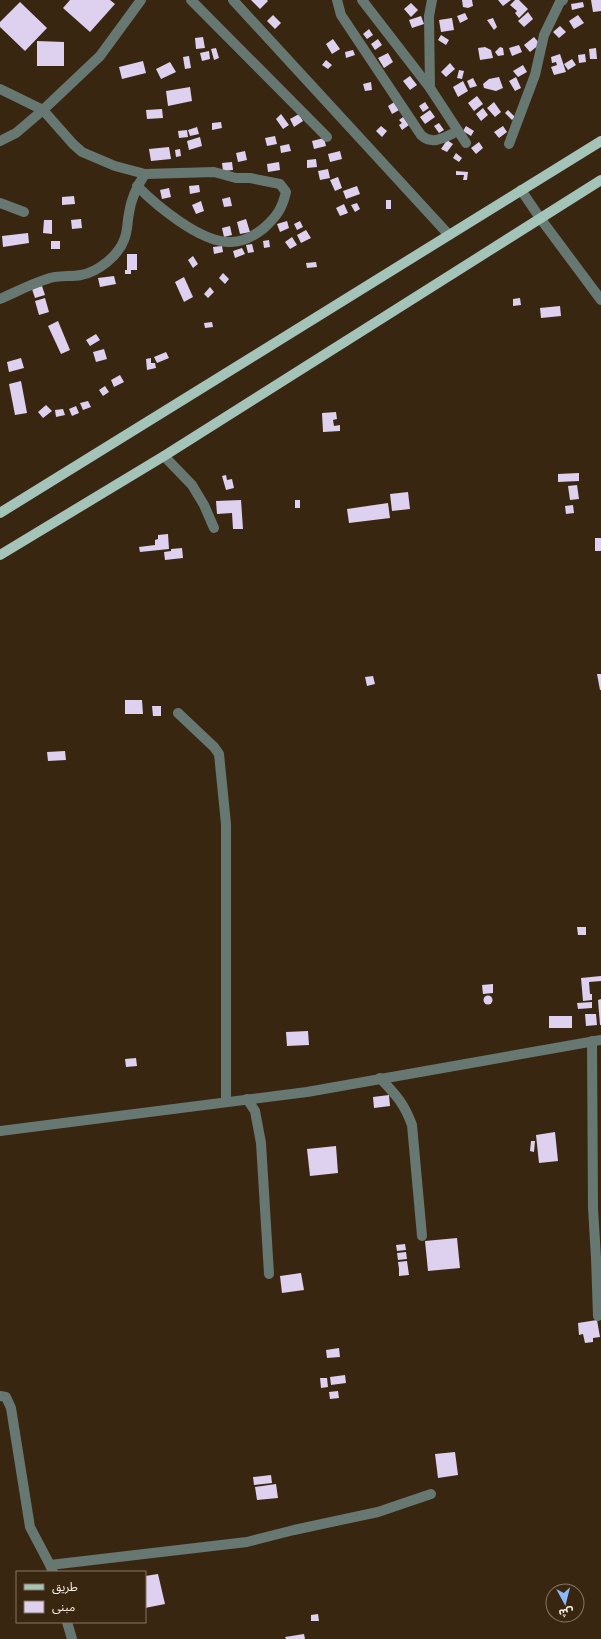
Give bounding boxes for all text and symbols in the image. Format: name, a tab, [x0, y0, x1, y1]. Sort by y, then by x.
legend	[16, 1571, 146, 1623]
text: طريق	[52, 1579, 78, 1595]
north arrow	[545, 1583, 585, 1623]
text: مبنى	[52, 1599, 75, 1614]
text: ش	[558, 1605, 575, 1621]

